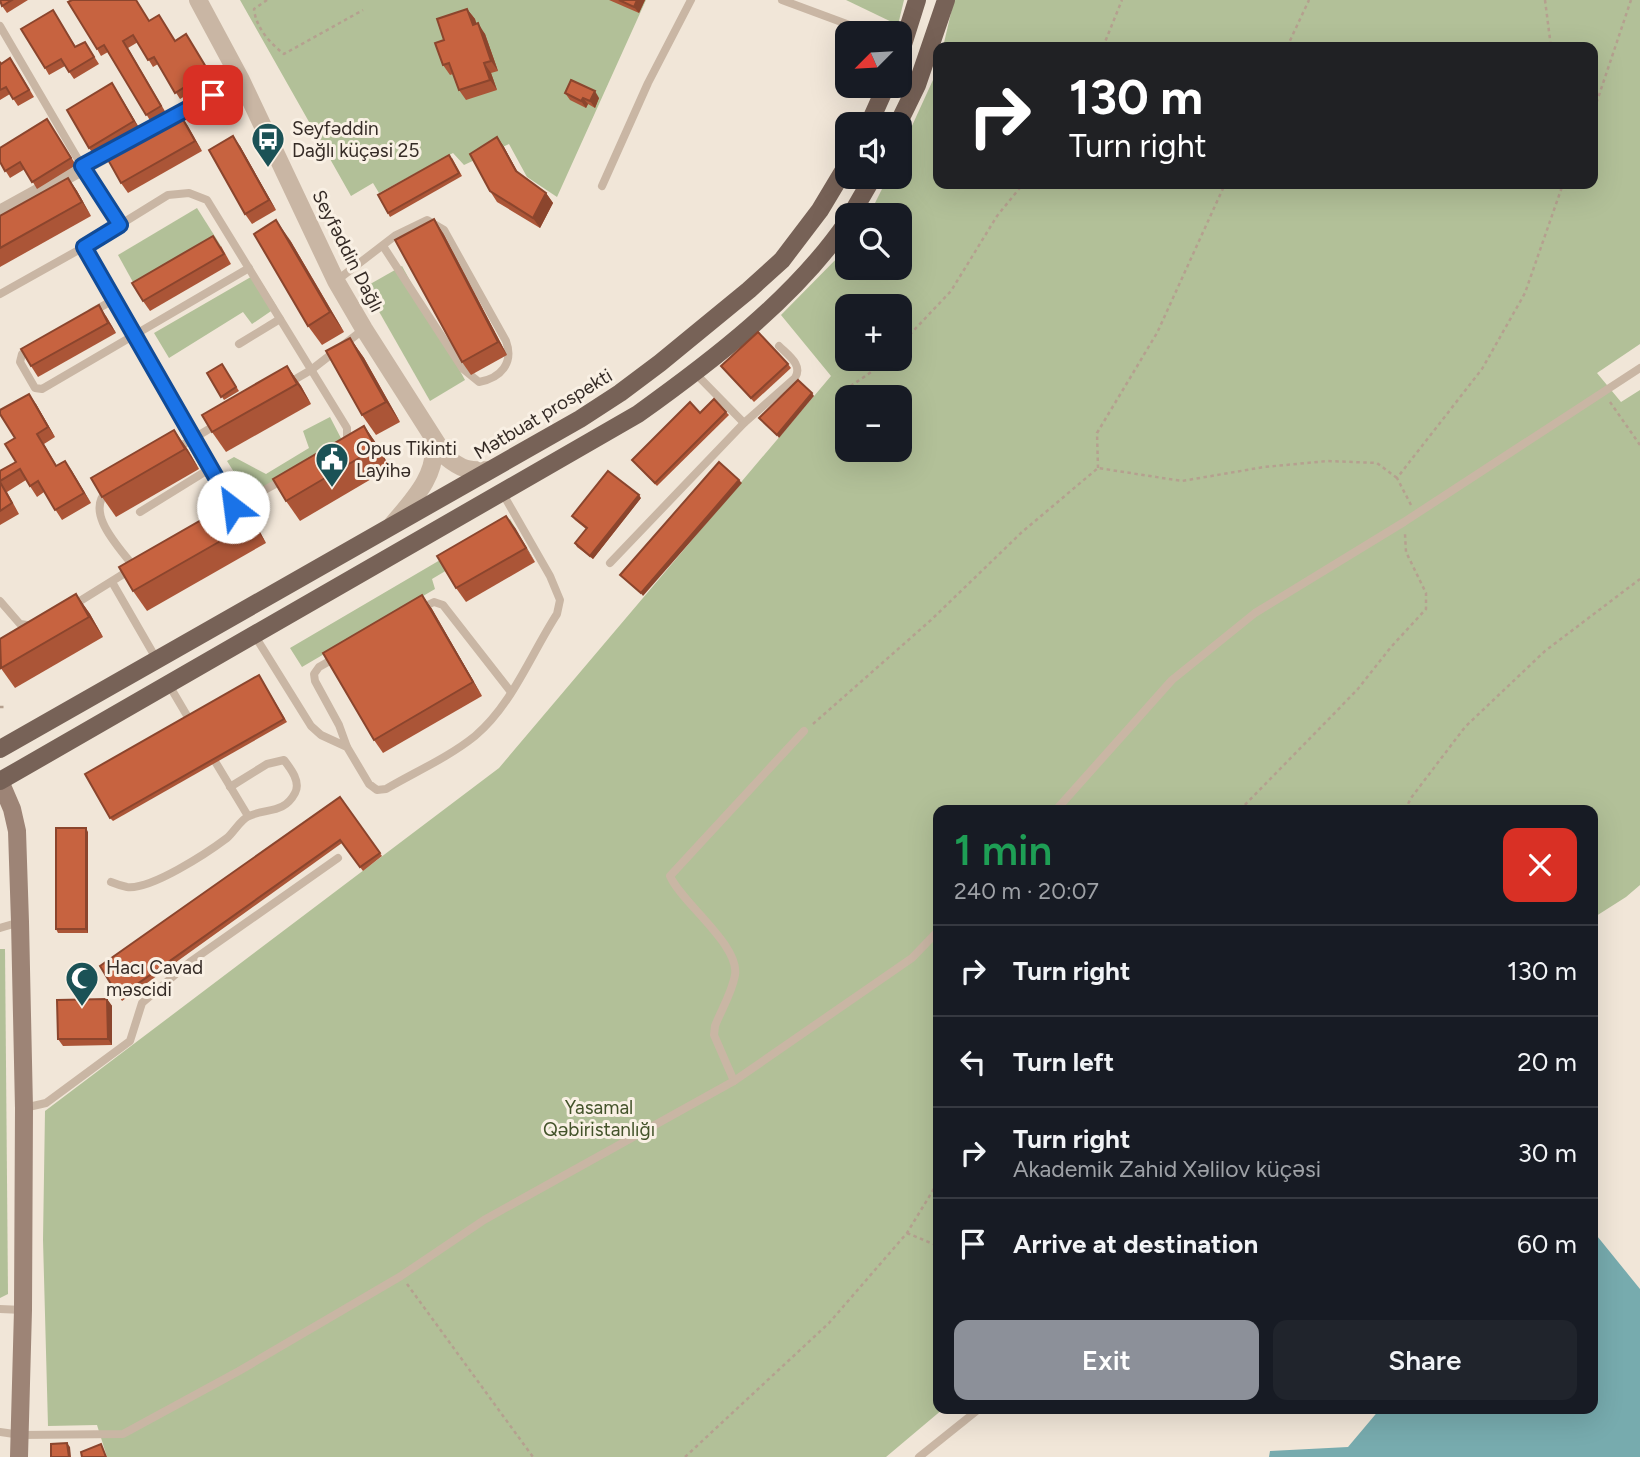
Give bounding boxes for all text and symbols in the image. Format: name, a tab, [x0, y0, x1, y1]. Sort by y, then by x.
north arrow	[835, 21, 912, 98]
map controls	[835, 21, 912, 462]
pin	[183, 65, 243, 125]
text: 130 m	[1069, 67, 1203, 126]
icon: right	[954, 70, 1045, 161]
icon: arrive	[194, 76, 232, 114]
button: sound	[835, 112, 912, 189]
place label: Seyfəddin Dağlı küçəsi 25	[292, 117, 419, 162]
bus stop icon: Seyfəddin Dağlı küçəsi 25	[249, 120, 287, 169]
text: Turn right	[1069, 127, 1207, 165]
street label: Seyfəddin Dağlı	[307, 186, 389, 316]
button: search	[835, 203, 912, 280]
button: +	[835, 294, 912, 371]
street label: Mətbuat prospekti	[470, 364, 616, 464]
button: −	[835, 385, 912, 462]
place label: Opus Tikinti Layihə	[356, 437, 457, 482]
public building icon: Opus Tikinti Layihə	[313, 440, 351, 489]
position arrow	[196, 470, 270, 544]
text: 1 min	[954, 825, 1052, 876]
button: close	[1503, 828, 1577, 902]
text: 240 m · 20:07	[954, 877, 1099, 905]
icon: right	[954, 952, 992, 990]
text: Turn right	[1013, 955, 1130, 987]
text: 130 m	[1507, 955, 1577, 987]
place label: Hacı Cavad məscidi	[106, 956, 203, 1001]
mosque icon: Hacı Cavad məscidi	[63, 959, 101, 1008]
icon: left	[954, 1043, 992, 1081]
text: Turn left	[1013, 1046, 1114, 1078]
text: 20 m	[1517, 1046, 1577, 1078]
park label: Yasamal Qəbiristanlığı	[543, 1096, 655, 1141]
text: Turn right	[1013, 1123, 1130, 1155]
icon: right	[954, 1134, 992, 1172]
text: 30 m	[1518, 1137, 1577, 1169]
text: Akademik Zahid Xəlilov küçəsi	[1013, 1155, 1321, 1183]
icon: arrive	[954, 1225, 992, 1263]
text: Arrive at destination	[1013, 1228, 1258, 1260]
text: 60 m	[1517, 1228, 1577, 1260]
button: Exit	[954, 1320, 1259, 1400]
button: Share	[1273, 1320, 1577, 1400]

